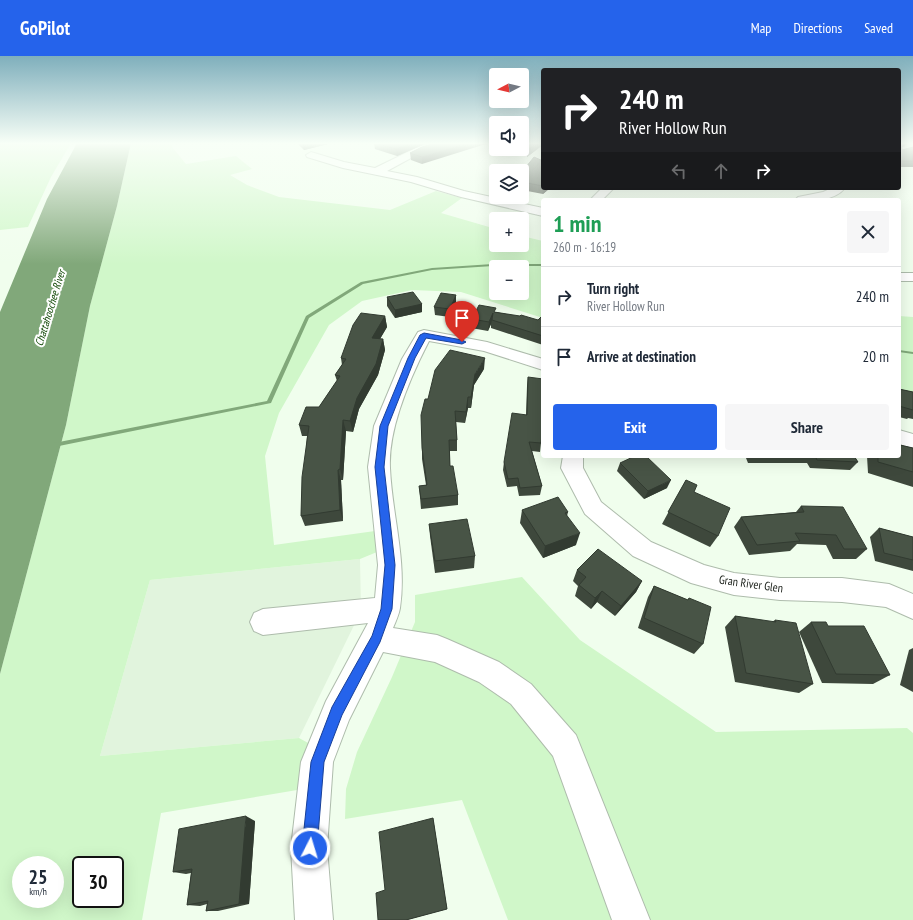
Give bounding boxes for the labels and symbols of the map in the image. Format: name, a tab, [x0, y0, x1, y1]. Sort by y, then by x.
north arrow	[489, 68, 529, 108]
water label: Chattahoochee River	[32, 266, 69, 348]
pin	[445, 301, 479, 342]
street label: Gran River Glen	[718, 572, 784, 595]
position arrow	[289, 827, 331, 869]
speed limit sign: 30	[72, 856, 124, 908]

